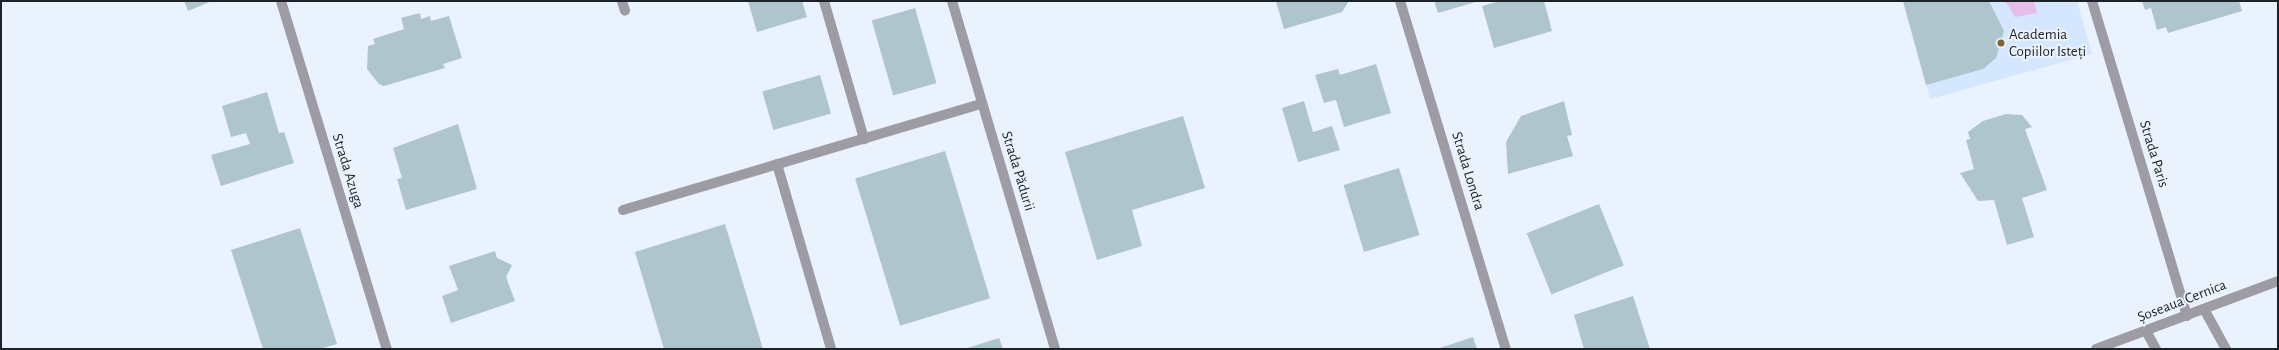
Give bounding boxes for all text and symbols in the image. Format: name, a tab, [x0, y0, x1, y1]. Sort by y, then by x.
place label: Academia Copiilor Isteți	[2009, 25, 2086, 60]
marker: Academia Copiilor Isteți	[1996, 38, 2006, 48]
street label: Strada Paris	[2135, 118, 2173, 190]
street label: Strada Pădurii	[997, 129, 1039, 213]
street label: Strada Londra	[1448, 130, 1488, 212]
street label: Strada Azuga	[328, 131, 368, 211]
street label: Șoseaua Cernica	[2135, 276, 2229, 326]

